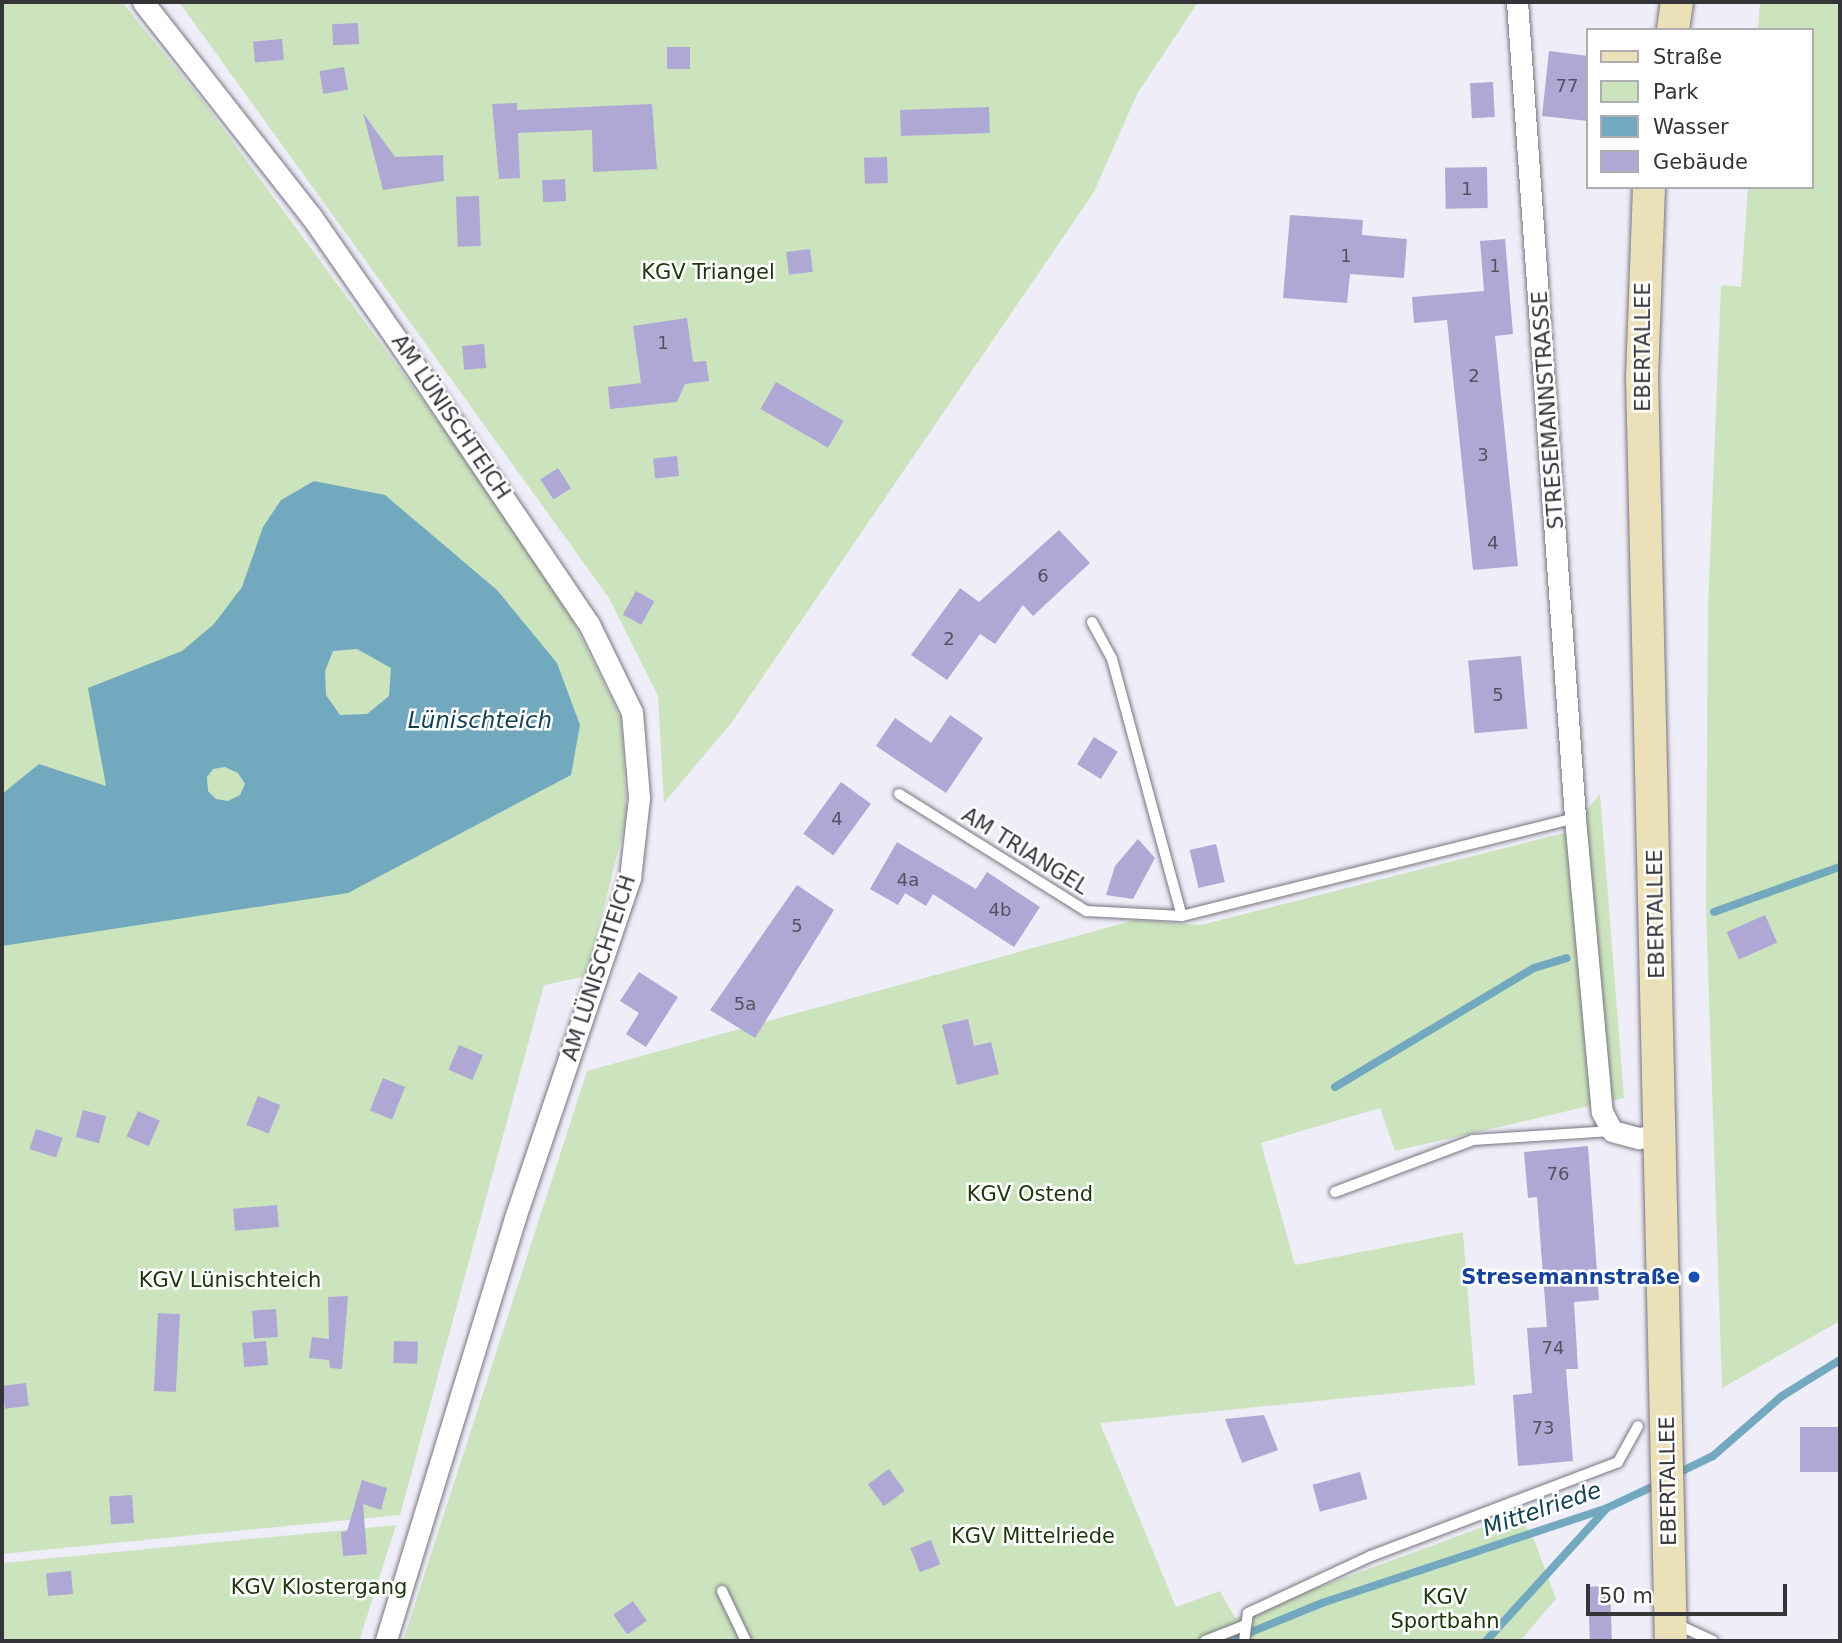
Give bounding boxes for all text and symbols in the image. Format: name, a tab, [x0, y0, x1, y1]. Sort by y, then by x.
legend	[1587, 28, 1814, 189]
text: Straße	[1653, 45, 1722, 69]
house number: 77	[1556, 75, 1578, 97]
text: Park	[1653, 80, 1698, 104]
text: Wasser	[1653, 115, 1729, 139]
text: Gebäude	[1653, 150, 1748, 174]
house number: 1	[1461, 178, 1473, 200]
house number: 1	[1340, 245, 1352, 267]
house number: 1	[1489, 255, 1501, 277]
park label: KGV Triangel	[641, 259, 775, 285]
street label: EBERTALLEE	[1630, 282, 1656, 412]
street label: STRESEMANNSTRASSE	[1527, 290, 1569, 530]
street label: AM LÜNISCHTEICH	[386, 330, 516, 504]
house number: 1	[657, 332, 669, 354]
house number: 2	[1468, 365, 1480, 387]
house number: 3	[1477, 444, 1489, 466]
house number: 4	[1487, 532, 1499, 554]
house number: 6	[1037, 565, 1049, 587]
house number: 2	[943, 628, 955, 650]
house number: 5	[1492, 684, 1504, 706]
water label: Lünischteich	[408, 706, 552, 734]
street label: AM TRIANGEL	[957, 802, 1093, 900]
house number: 4	[831, 808, 843, 830]
street label: EBERTALLEE	[1642, 849, 1670, 979]
house number: 4a	[897, 869, 919, 891]
street label: AM LÜNISCHTEICH	[557, 872, 641, 1064]
house number: 4b	[989, 899, 1011, 921]
house number: 5	[791, 915, 803, 937]
house number: 5a	[734, 993, 756, 1015]
house number: 76	[1547, 1163, 1569, 1185]
park label: KGV Ostend	[967, 1181, 1093, 1207]
place label: Stresemannstraße	[1461, 1264, 1680, 1290]
park label: KGV Lünischteich	[139, 1267, 321, 1293]
marker: Stresemannstraße	[1686, 1269, 1702, 1285]
house number: 74	[1542, 1337, 1564, 1359]
street label: EBERTALLEE	[1654, 1416, 1682, 1546]
house number: 73	[1532, 1417, 1554, 1439]
water label: Mittelriede	[1479, 1476, 1605, 1542]
park label: KGV Mittelriede	[951, 1523, 1115, 1549]
scale bar	[1590, 1570, 1791, 1614]
park label: KGV Klostergang	[231, 1574, 407, 1600]
park label: KGV Sportbahn	[1390, 1584, 1500, 1634]
text: 50 m	[1599, 1584, 1653, 1608]

